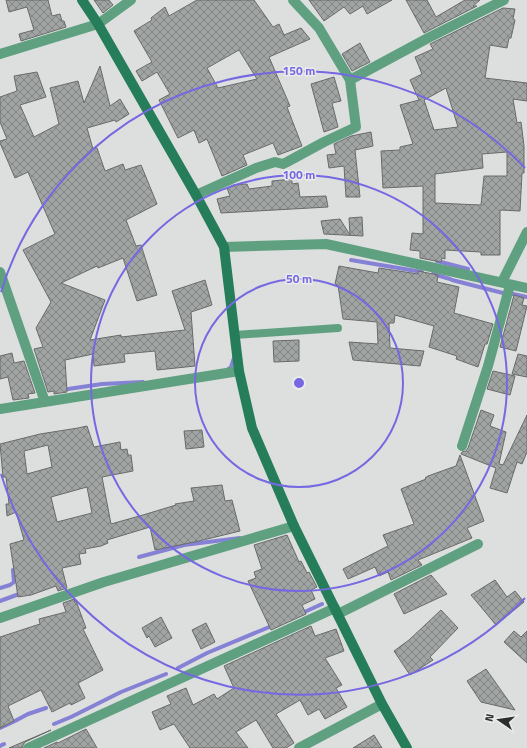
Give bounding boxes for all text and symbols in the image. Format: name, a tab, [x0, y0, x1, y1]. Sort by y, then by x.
text: 150 m	[283, 61, 315, 80]
text: 100 m	[283, 165, 315, 184]
text: 50 m	[286, 269, 312, 288]
centre of rings	[292, 376, 306, 390]
north arrow	[479, 700, 519, 740]
text: N	[481, 712, 498, 723]

